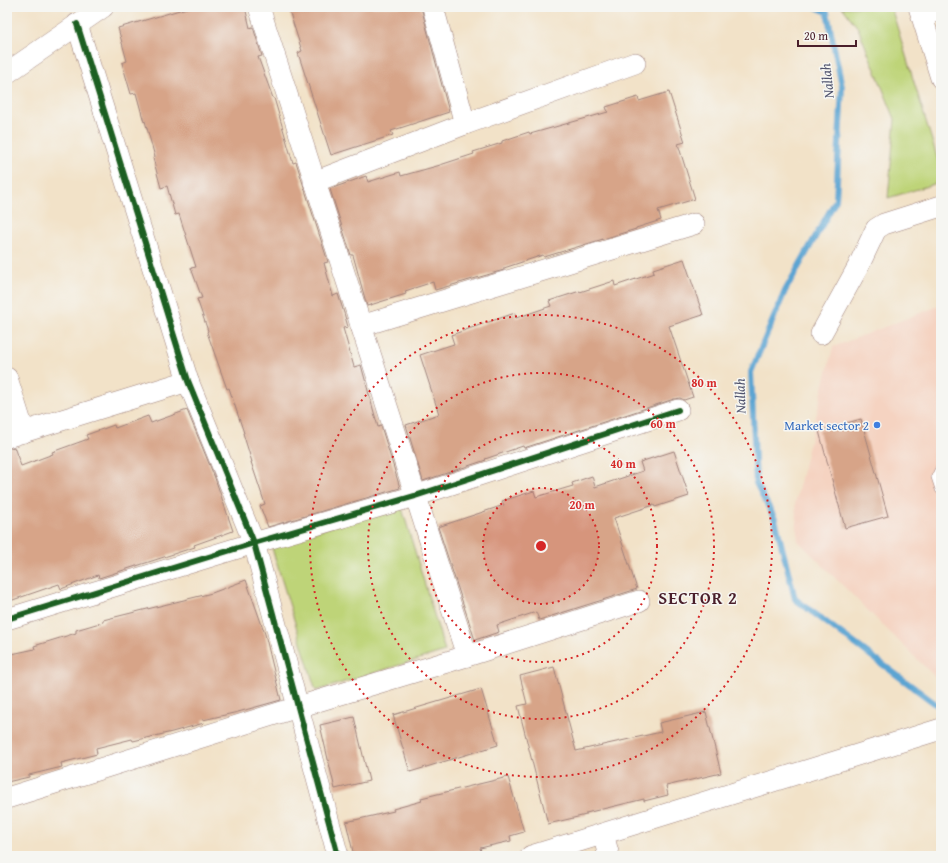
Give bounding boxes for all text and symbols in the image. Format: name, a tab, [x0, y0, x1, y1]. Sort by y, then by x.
scale bar	[798, 22, 856, 48]
text: 20 m	[804, 27, 828, 44]
water label: Nallah	[815, 62, 839, 100]
text: 80 m	[691, 374, 717, 391]
water label: Nallah	[729, 378, 751, 414]
text: 60 m	[650, 415, 676, 432]
place label: Market sector 2	[784, 416, 869, 435]
marker: Market sector 2	[872, 420, 882, 430]
text: 40 m	[610, 455, 636, 472]
text: 20 m	[569, 496, 595, 513]
centre of rings	[534, 539, 548, 553]
district label: SECTOR 2	[658, 585, 738, 610]

